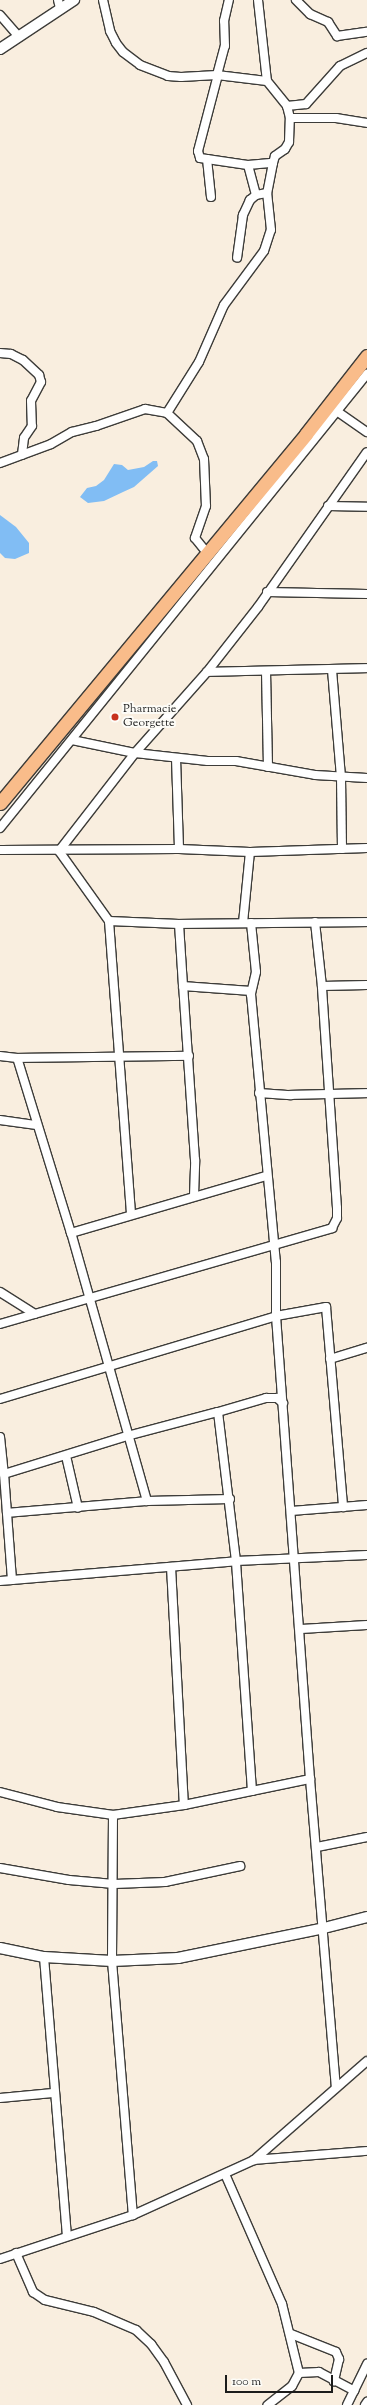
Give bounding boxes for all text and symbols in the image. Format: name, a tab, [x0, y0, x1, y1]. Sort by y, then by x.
place label: Pharmacie Georgette	[123, 703, 176, 731]
marker: Pharmacie Georgette	[110, 712, 120, 722]
scale bar	[227, 2367, 335, 2393]
text: 100 m	[232, 2373, 261, 2391]

